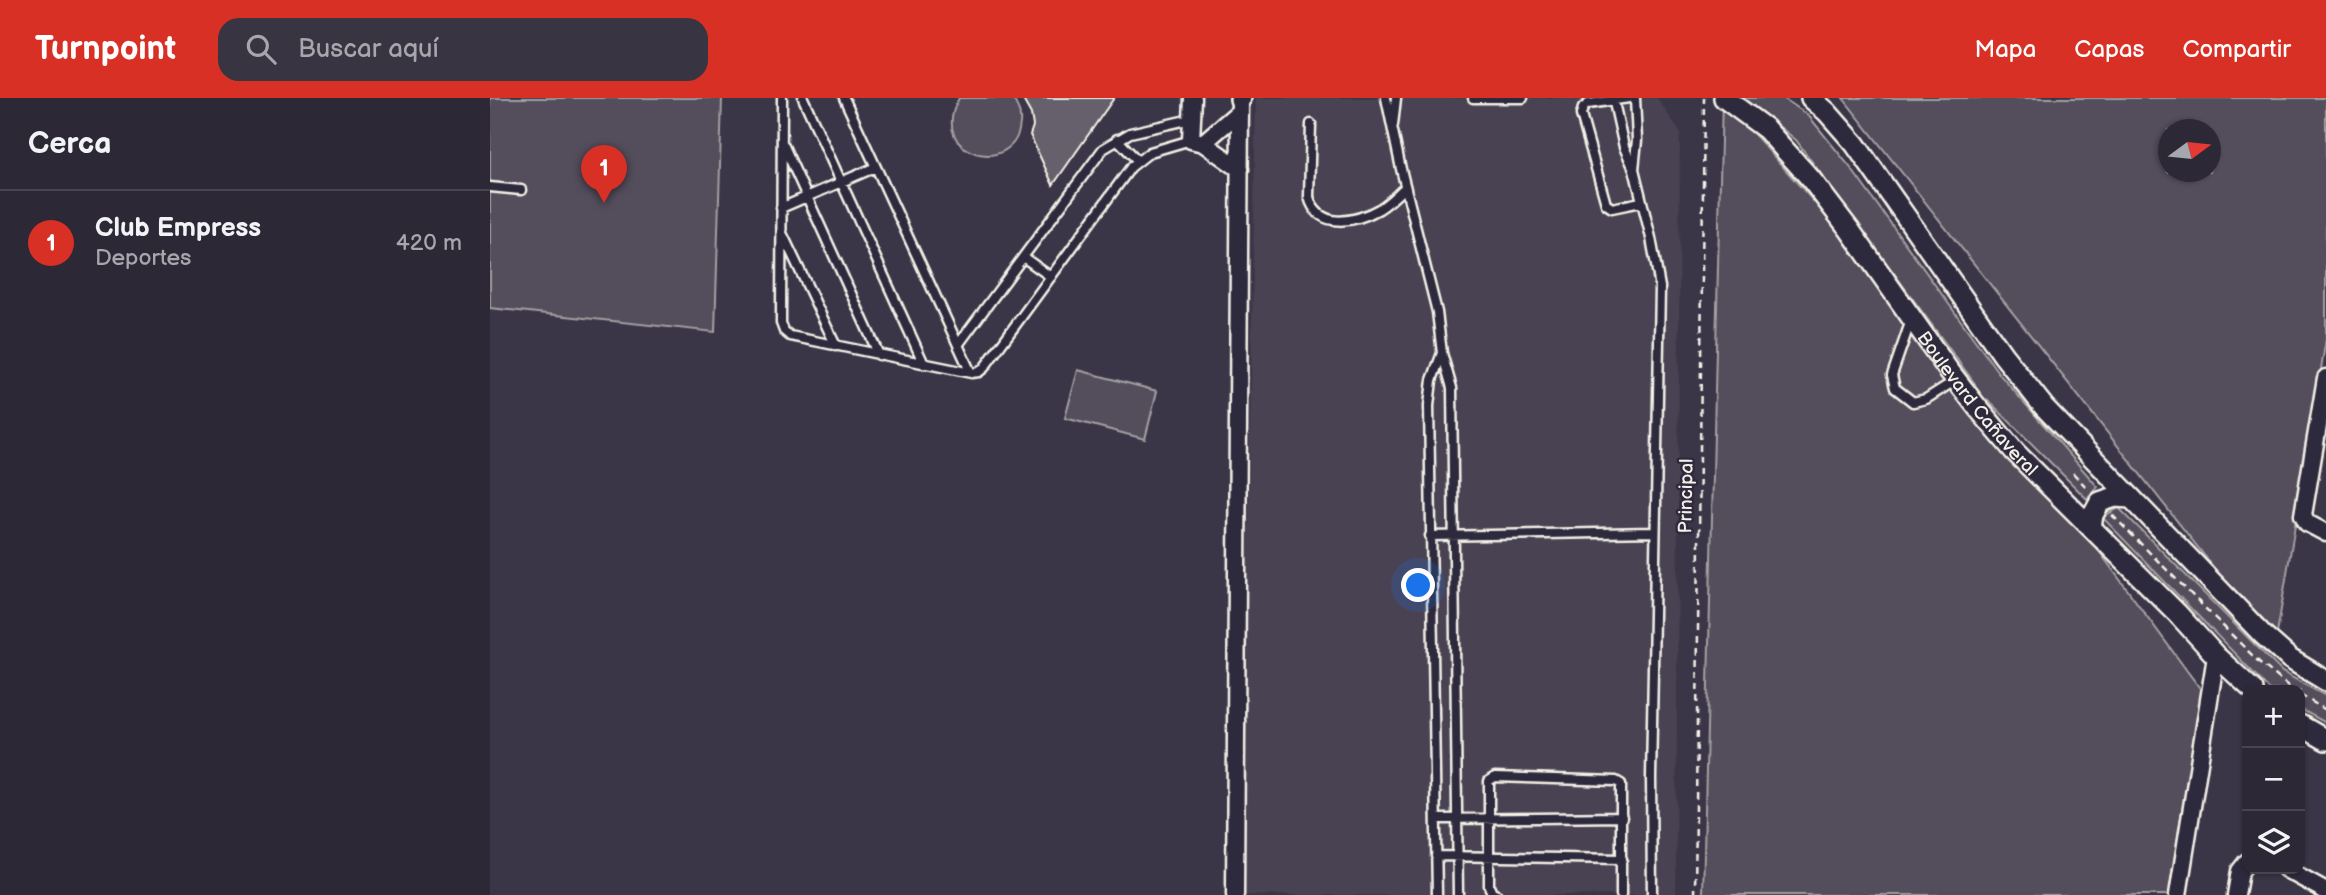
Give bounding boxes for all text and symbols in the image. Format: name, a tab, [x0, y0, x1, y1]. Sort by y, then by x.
search box	[218, 18, 708, 81]
text: Turnpoint	[35, 29, 176, 69]
icon: search	[242, 30, 280, 68]
text: Buscar aquí	[298, 34, 439, 65]
text: Mapa	[1975, 35, 2036, 64]
text: Capas	[2074, 35, 2144, 64]
text: Compartir	[2182, 35, 2291, 64]
north arrow	[2158, 119, 2221, 182]
text: Cerca	[28, 126, 111, 162]
pin: 1	[581, 145, 627, 203]
text: Club Empress	[95, 213, 261, 244]
text: 1	[46, 229, 56, 257]
text: 420 m	[396, 229, 462, 257]
text: Deportes	[95, 244, 191, 272]
street label: Boulevard Cañaveral	[1912, 327, 2042, 481]
street label: Principal	[1674, 459, 1699, 533]
your location	[1401, 568, 1435, 602]
map controls	[2242, 685, 2305, 874]
button: +	[2242, 685, 2305, 748]
button: −	[2242, 748, 2305, 811]
button: layers	[2242, 811, 2305, 874]

